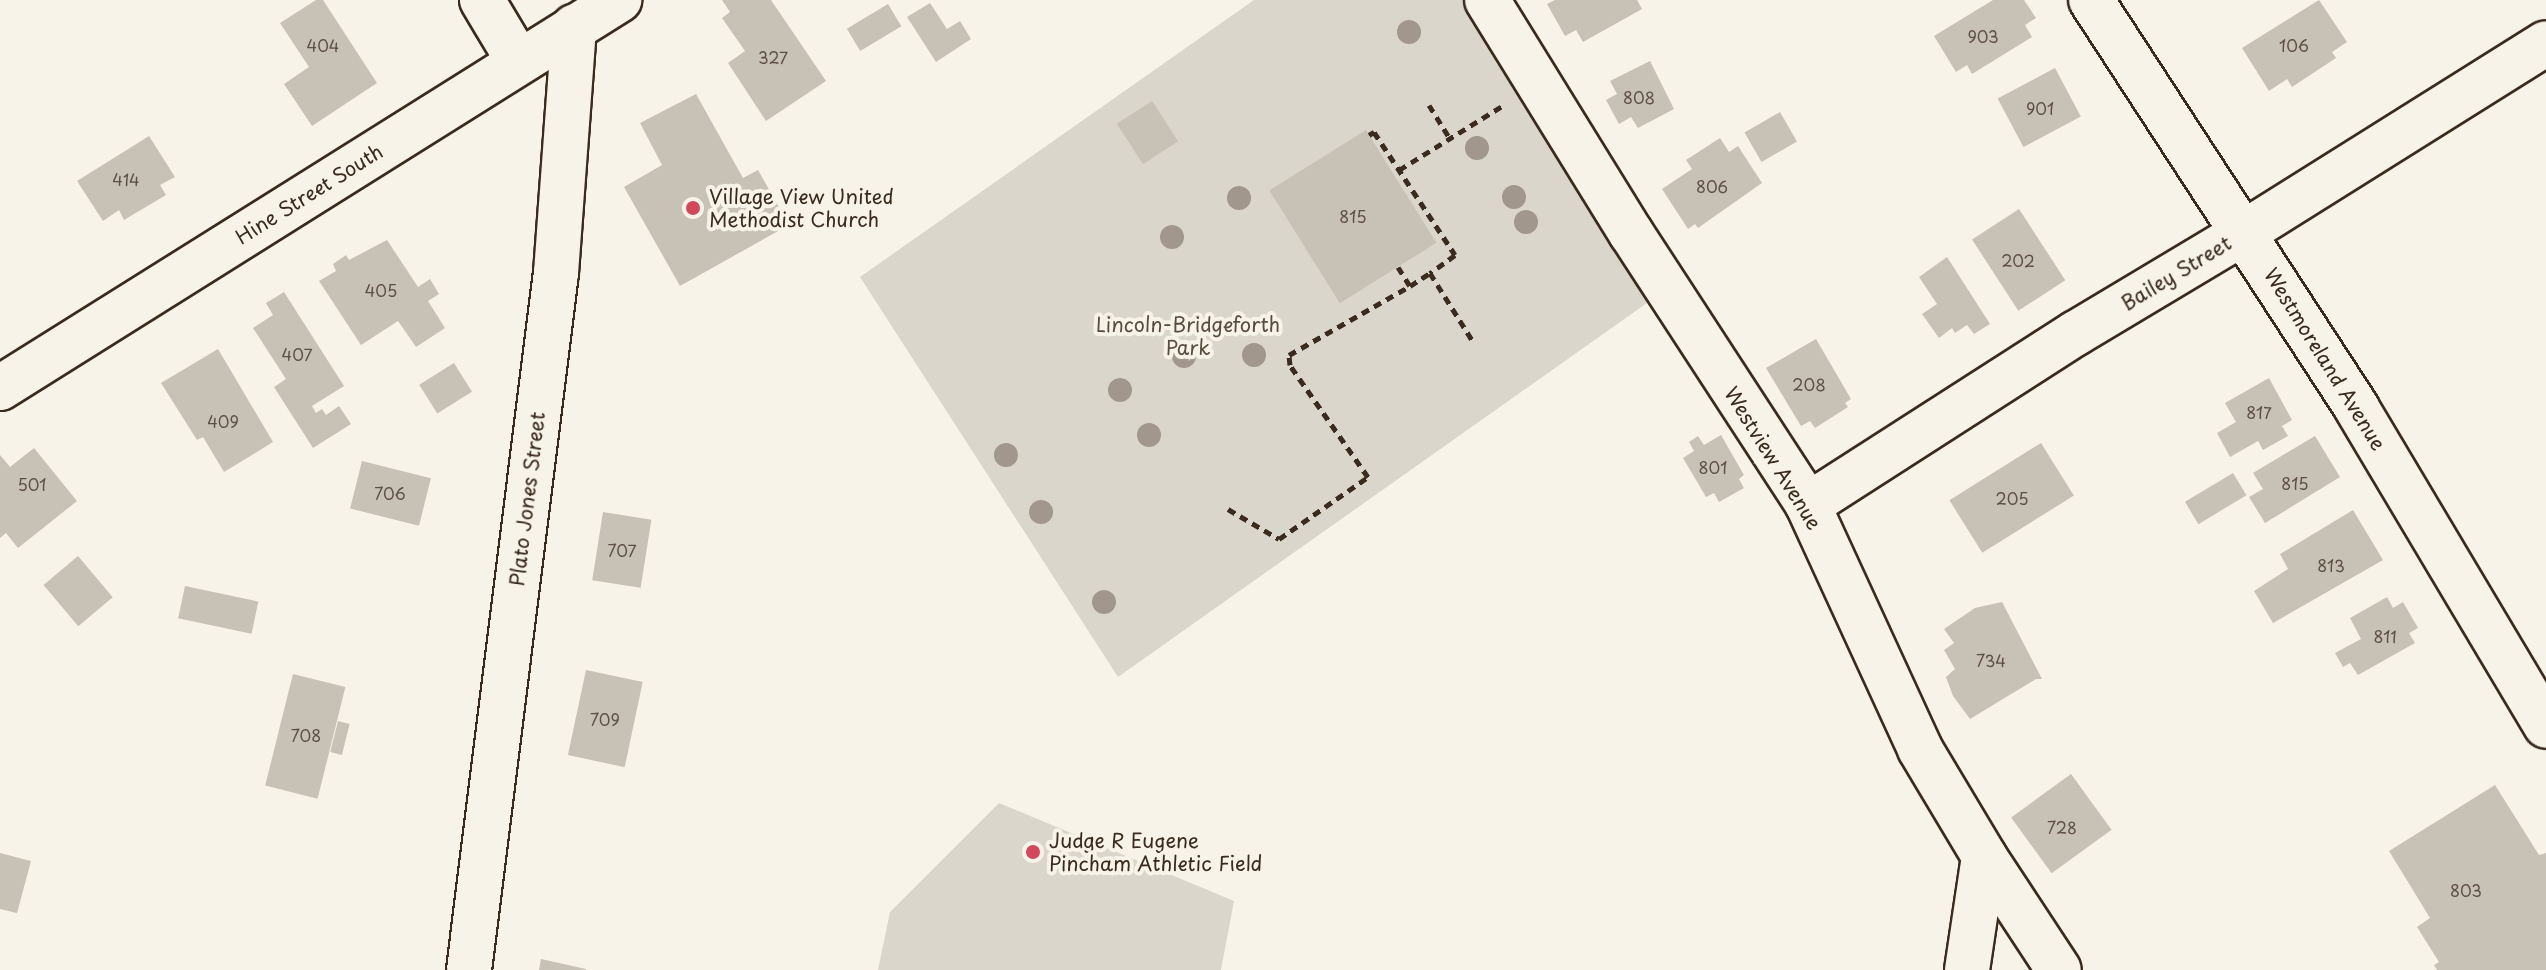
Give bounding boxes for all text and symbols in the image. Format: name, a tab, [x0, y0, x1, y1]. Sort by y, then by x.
house number: 903	[1967, 26, 1999, 46]
house number: 404	[307, 35, 339, 55]
house number: 106	[2279, 35, 2309, 55]
house number: 327	[758, 47, 788, 67]
house number: 808	[1623, 87, 1655, 107]
house number: 901	[2026, 98, 2054, 118]
street label: Hine Street South	[230, 138, 388, 250]
house number: 414	[112, 169, 140, 189]
house number: 806	[1696, 176, 1728, 196]
place label: Village View United Methodist Church	[709, 184, 895, 231]
marker: Village View United Methodist Church	[684, 199, 702, 217]
house number: 815	[1339, 206, 1367, 226]
street label: Bailey Street	[2116, 230, 2236, 316]
house number: 202	[2001, 250, 2035, 270]
street label: Westmoreland Avenue	[2259, 263, 2391, 455]
house number: 405	[365, 280, 397, 300]
park label: Lincoln-Bridgeforth Park	[1096, 313, 1280, 360]
house number: 407	[282, 344, 312, 364]
house number: 208	[1792, 374, 1826, 394]
street label: Westview Avenue	[1719, 382, 1827, 534]
house number: 817	[2246, 402, 2272, 422]
street label: Plato Jones Street	[504, 410, 550, 588]
house number: 409	[207, 411, 239, 431]
house number: 801	[1699, 457, 1727, 477]
house number: 815	[2281, 473, 2309, 493]
house number: 501	[17, 474, 47, 494]
house number: 706	[374, 483, 406, 503]
house number: 205	[1995, 488, 2029, 508]
house number: 707	[608, 540, 636, 560]
house number: 813	[2317, 555, 2345, 575]
house number: 811	[2373, 626, 2397, 646]
house number: 734	[1976, 650, 2006, 670]
house number: 709	[590, 709, 620, 729]
house number: 708	[291, 725, 321, 745]
house number: 728	[2047, 817, 2077, 837]
place label: Judge R Eugene Pincham Athletic Field	[1049, 828, 1262, 875]
marker: Judge R Eugene Pincham Athletic Field	[1024, 843, 1042, 861]
house number: 803	[2450, 880, 2482, 900]

